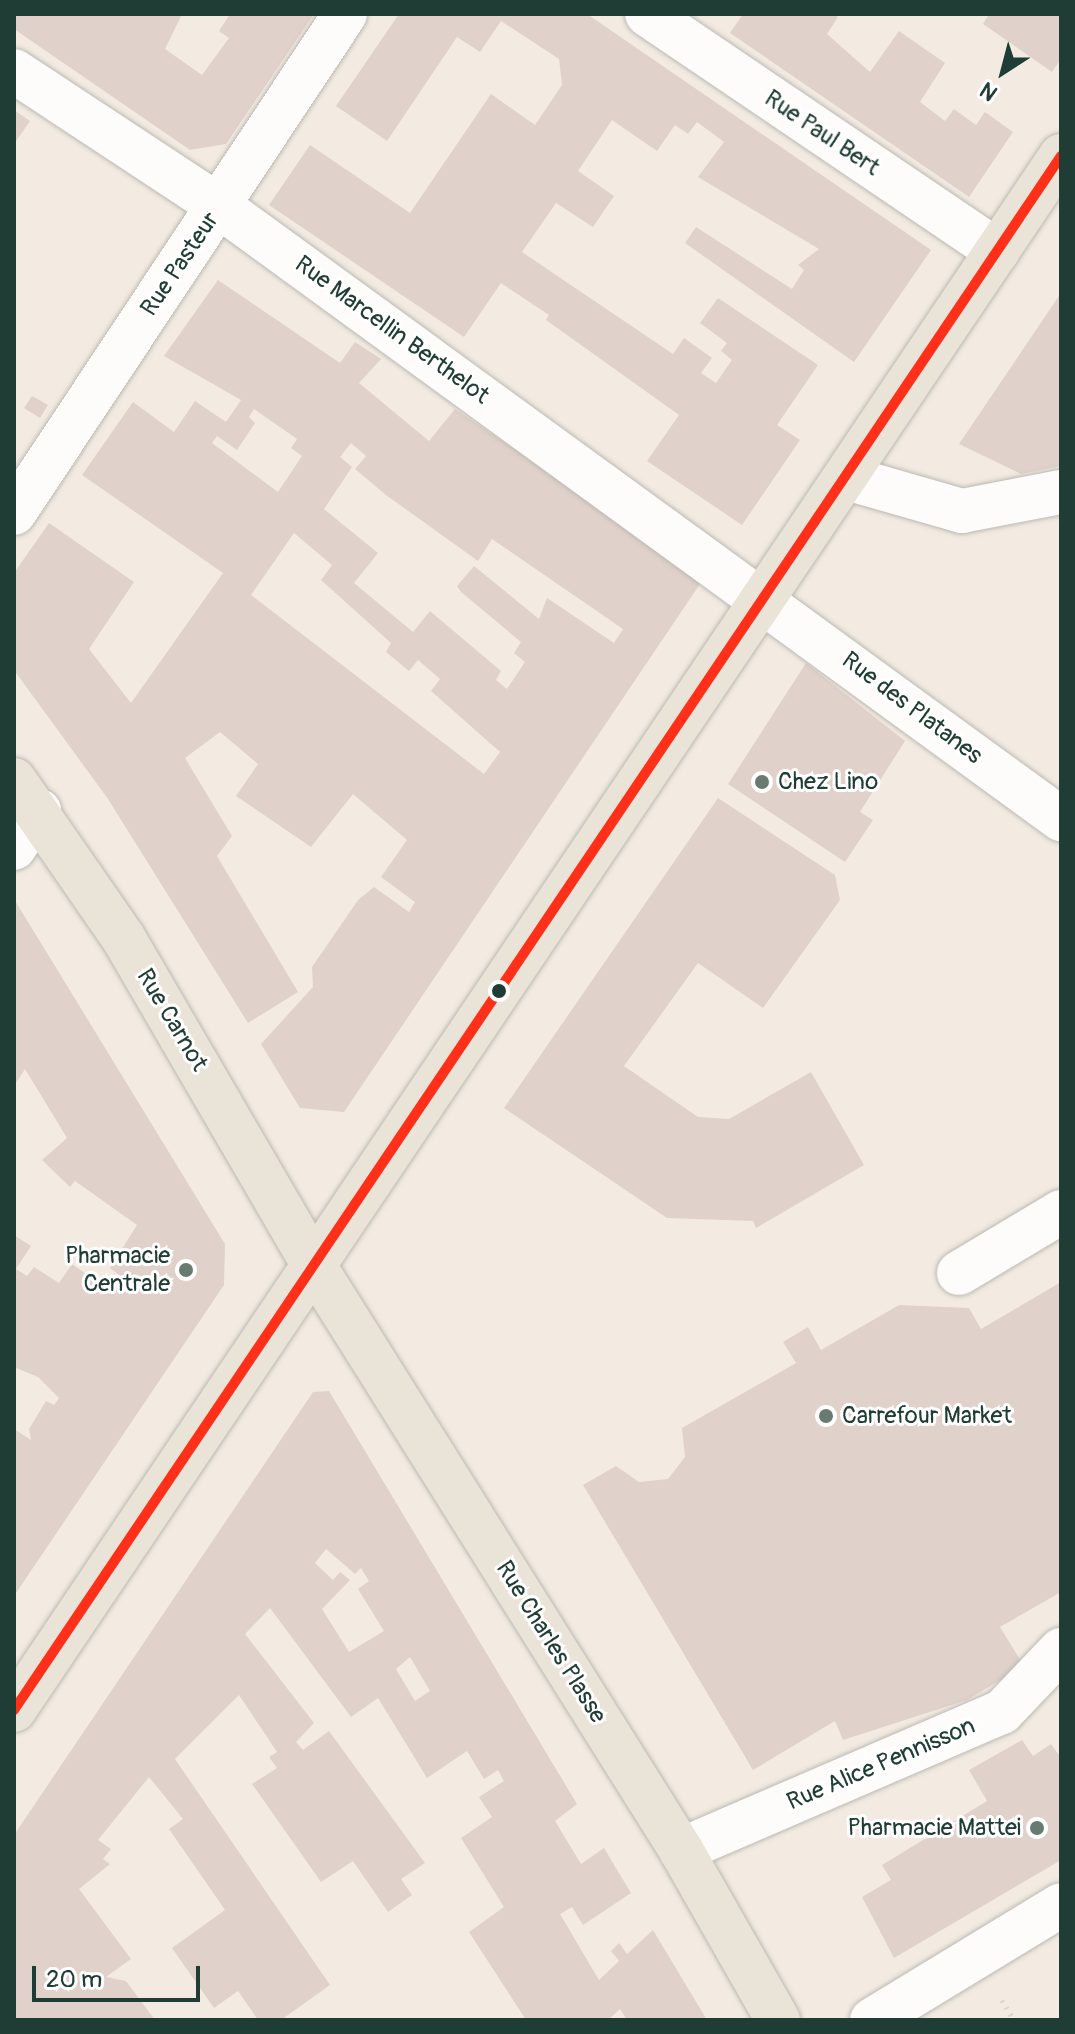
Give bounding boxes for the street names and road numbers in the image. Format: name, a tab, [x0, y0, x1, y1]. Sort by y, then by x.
street label: Rue Paul Bert	[759, 84, 885, 182]
street label: Rue Pasteur	[135, 206, 225, 322]
street label: Rue Marcellin Berthelot	[289, 250, 495, 410]
street label: Rue des Platanes	[836, 646, 988, 770]
street label: Rue Carnot	[130, 964, 214, 1076]
street label: Rue Charles Plasse	[490, 1556, 612, 1728]
street label: Rue Alice Pennisson	[783, 1711, 979, 1817]

